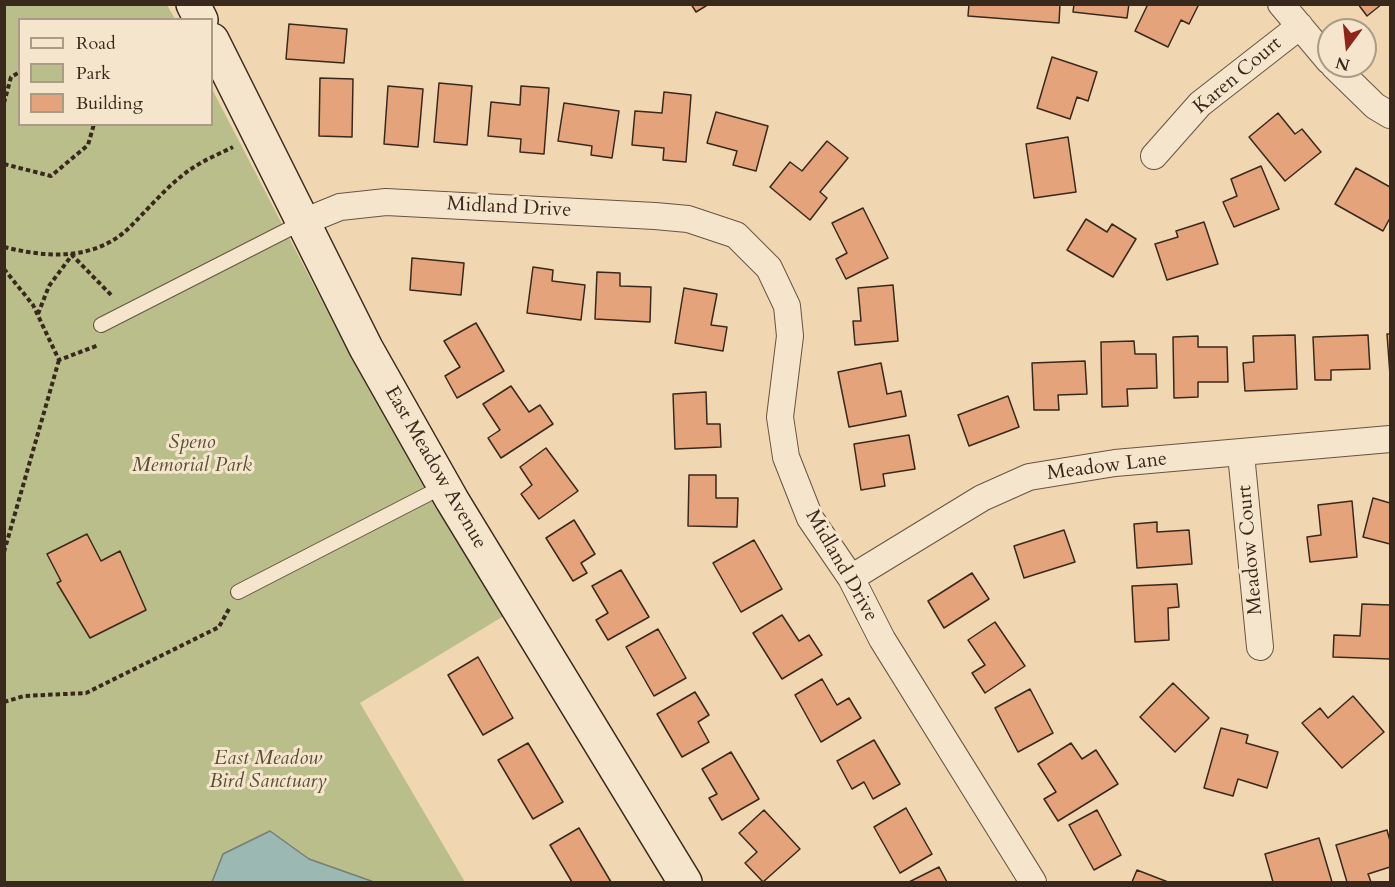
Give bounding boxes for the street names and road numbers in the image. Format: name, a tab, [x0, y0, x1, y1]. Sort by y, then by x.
street label: Karen Court	[1189, 32, 1287, 120]
street label: Midland Drive	[446, 193, 572, 223]
street label: East Meadow Avenue	[379, 382, 491, 554]
street label: Meadow Lane	[1046, 448, 1168, 486]
street label: Meadow Court	[1233, 484, 1269, 616]
street label: Midland Drive	[799, 506, 883, 626]

